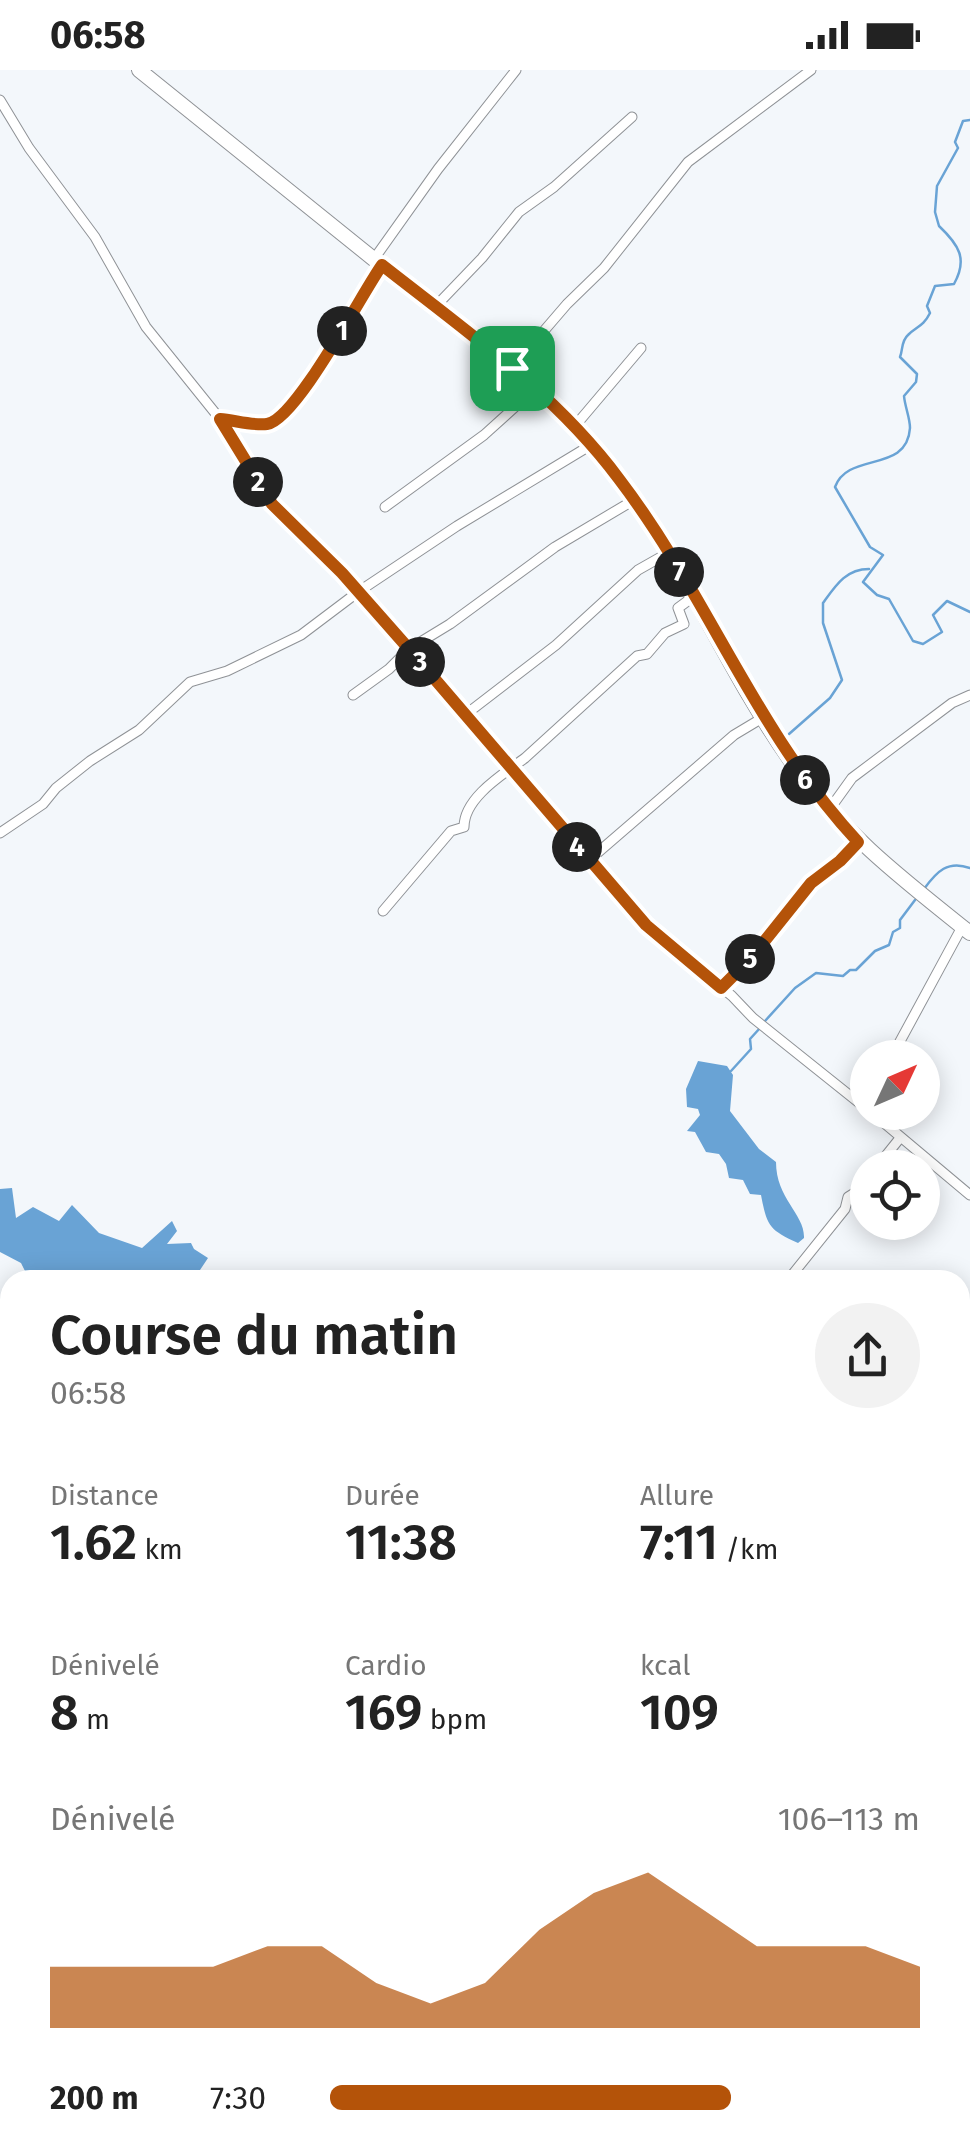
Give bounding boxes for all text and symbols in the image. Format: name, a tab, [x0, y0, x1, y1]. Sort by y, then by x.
text: 06:58	[50, 12, 146, 58]
pin: 1	[317, 306, 367, 356]
text: 1	[336, 314, 349, 347]
pin	[470, 326, 555, 411]
icon: arrive	[485, 341, 540, 396]
pin: 2	[233, 457, 283, 507]
text: 2	[251, 465, 265, 498]
pin: 7	[654, 547, 704, 597]
text: 7	[672, 555, 686, 588]
pin: 3	[395, 637, 445, 687]
text: 3	[413, 645, 427, 678]
pin: 6	[780, 755, 830, 805]
text: 6	[797, 763, 813, 796]
pin: 4	[552, 822, 602, 872]
text: 4	[569, 830, 585, 863]
pin: 5	[725, 934, 775, 984]
text: 5	[742, 942, 758, 975]
north arrow	[850, 1040, 940, 1130]
map controls	[850, 1040, 940, 1240]
button: locate	[850, 1150, 940, 1240]
text: Course du matin	[50, 1303, 458, 1369]
button: share	[815, 1303, 920, 1408]
text: 06:58	[50, 1374, 126, 1412]
text: Distance	[50, 1479, 159, 1512]
text: Durée	[345, 1479, 420, 1512]
text: Allure	[640, 1479, 714, 1512]
text: 1.62	[50, 1512, 137, 1572]
text: 11:38	[345, 1512, 457, 1572]
text: 7:11	[640, 1512, 718, 1572]
text: km	[137, 1533, 183, 1566]
text: /km	[718, 1533, 778, 1566]
text: Dénivelé	[50, 1649, 160, 1682]
text: Cardio	[345, 1649, 427, 1682]
text: kcal	[640, 1649, 690, 1682]
text: 8	[50, 1682, 79, 1742]
text: 169	[345, 1682, 422, 1742]
text: 109	[640, 1682, 719, 1742]
text: m	[79, 1703, 110, 1736]
text: bpm	[422, 1703, 487, 1736]
text: Dénivelé	[50, 1800, 176, 1838]
text: 106–113 m	[778, 1800, 920, 1838]
text: 200 m	[50, 2079, 139, 2117]
text: 7:30	[210, 2079, 266, 2117]

